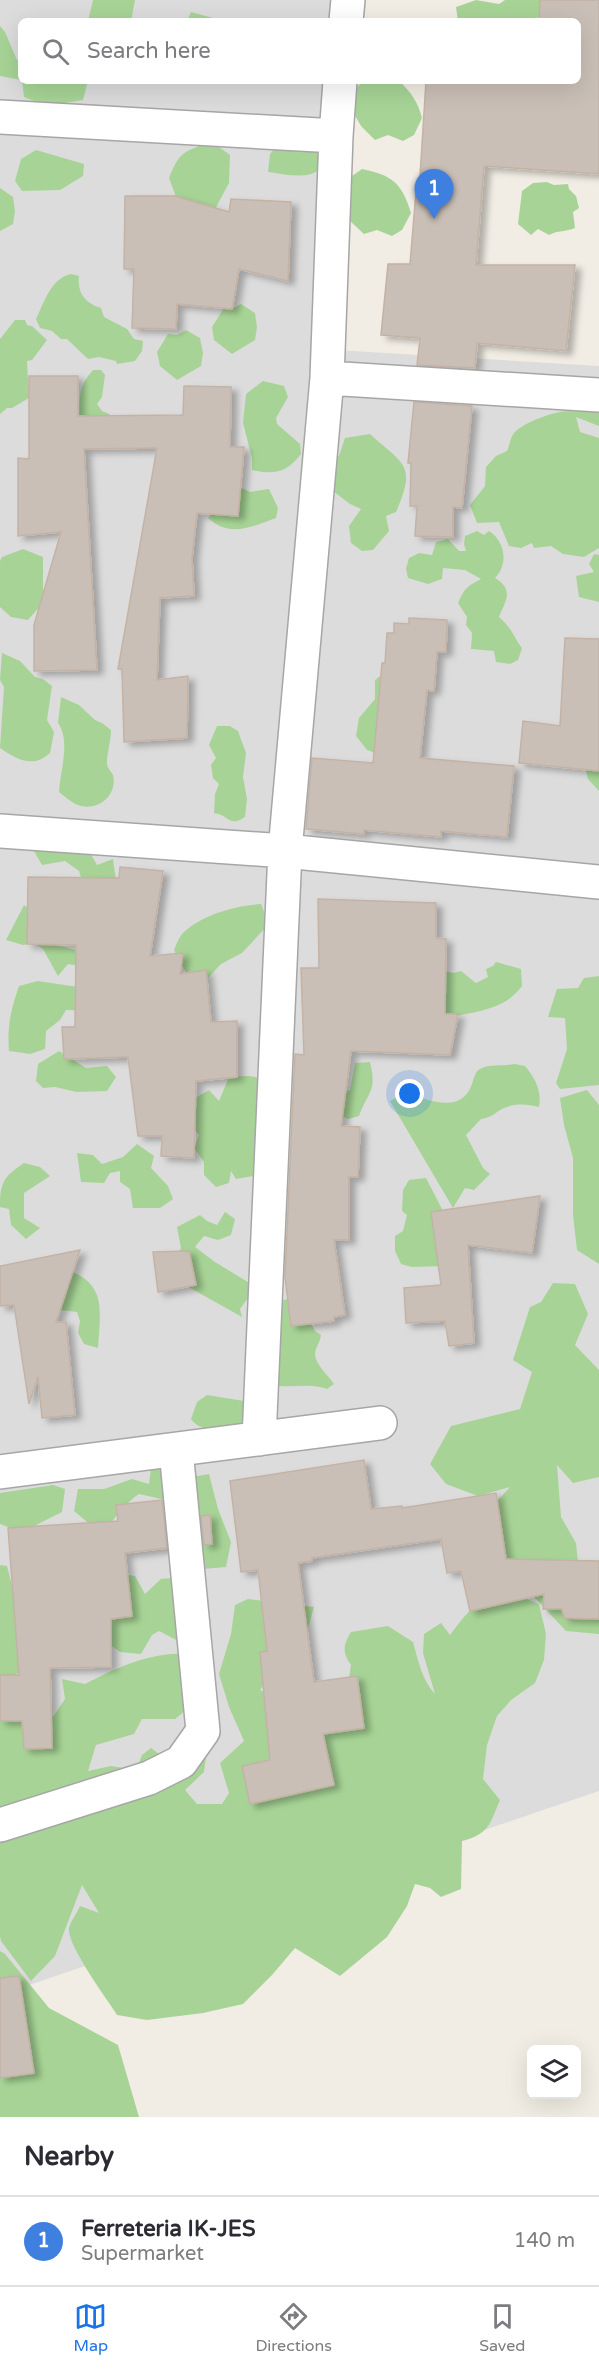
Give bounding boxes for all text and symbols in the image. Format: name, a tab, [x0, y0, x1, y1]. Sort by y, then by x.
search box	[18, 18, 581, 84]
icon: search	[39, 35, 72, 68]
text: Search here	[87, 38, 211, 64]
pin: 1	[414, 170, 454, 219]
your location	[395, 1079, 424, 1108]
map controls	[527, 2045, 581, 2099]
button: layers	[527, 2045, 581, 2099]
text: Nearby	[24, 2141, 114, 2172]
text: Ferreteria IK-JES	[81, 2216, 255, 2242]
text: 1	[37, 2229, 50, 2253]
text: 140 m	[514, 2229, 575, 2253]
text: Supermarket	[81, 2242, 204, 2266]
tab: Map	[74, 2300, 108, 2356]
tab: Directions	[255, 2300, 332, 2356]
tab: Saved	[479, 2300, 525, 2356]

